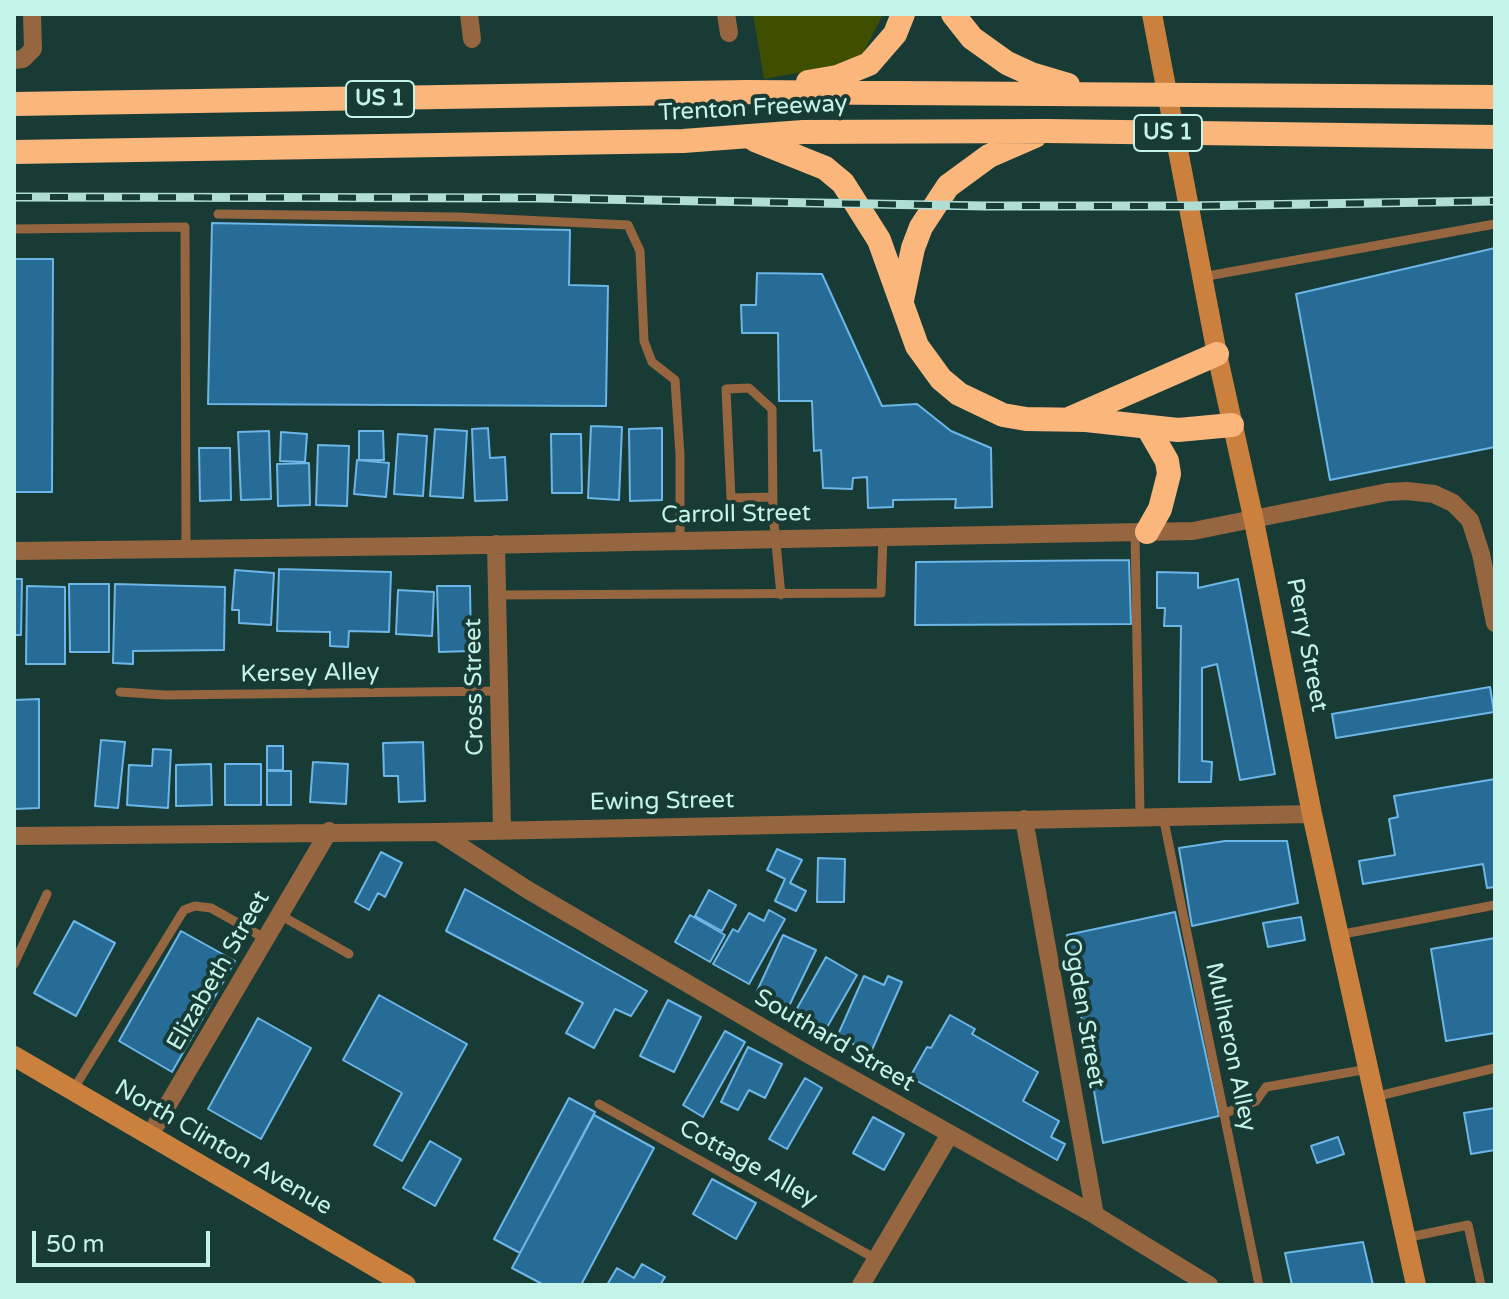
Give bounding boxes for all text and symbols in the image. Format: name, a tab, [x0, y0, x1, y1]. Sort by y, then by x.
road number: US 1	[346, 81, 414, 117]
street label: Trenton Freeway	[658, 90, 848, 128]
road number: US 1	[1134, 115, 1202, 151]
street label: Carroll Street	[661, 499, 811, 531]
street label: Perry Street	[1279, 576, 1333, 714]
street label: Cross Street	[459, 618, 491, 756]
street label: Kersey Alley	[240, 658, 380, 690]
street label: Ewing Street	[590, 786, 734, 818]
street label: Elizabeth Street	[162, 886, 276, 1056]
street label: Ogden Street	[1056, 935, 1110, 1091]
street label: Mulheron Alley	[1198, 960, 1262, 1134]
street label: Southard Street	[749, 984, 919, 1098]
street label: North Clinton Avenue	[109, 1074, 337, 1222]
street label: Cottage Alley	[674, 1114, 822, 1214]
scale bar	[36, 1215, 214, 1265]
text: 50 m	[46, 1230, 104, 1259]

